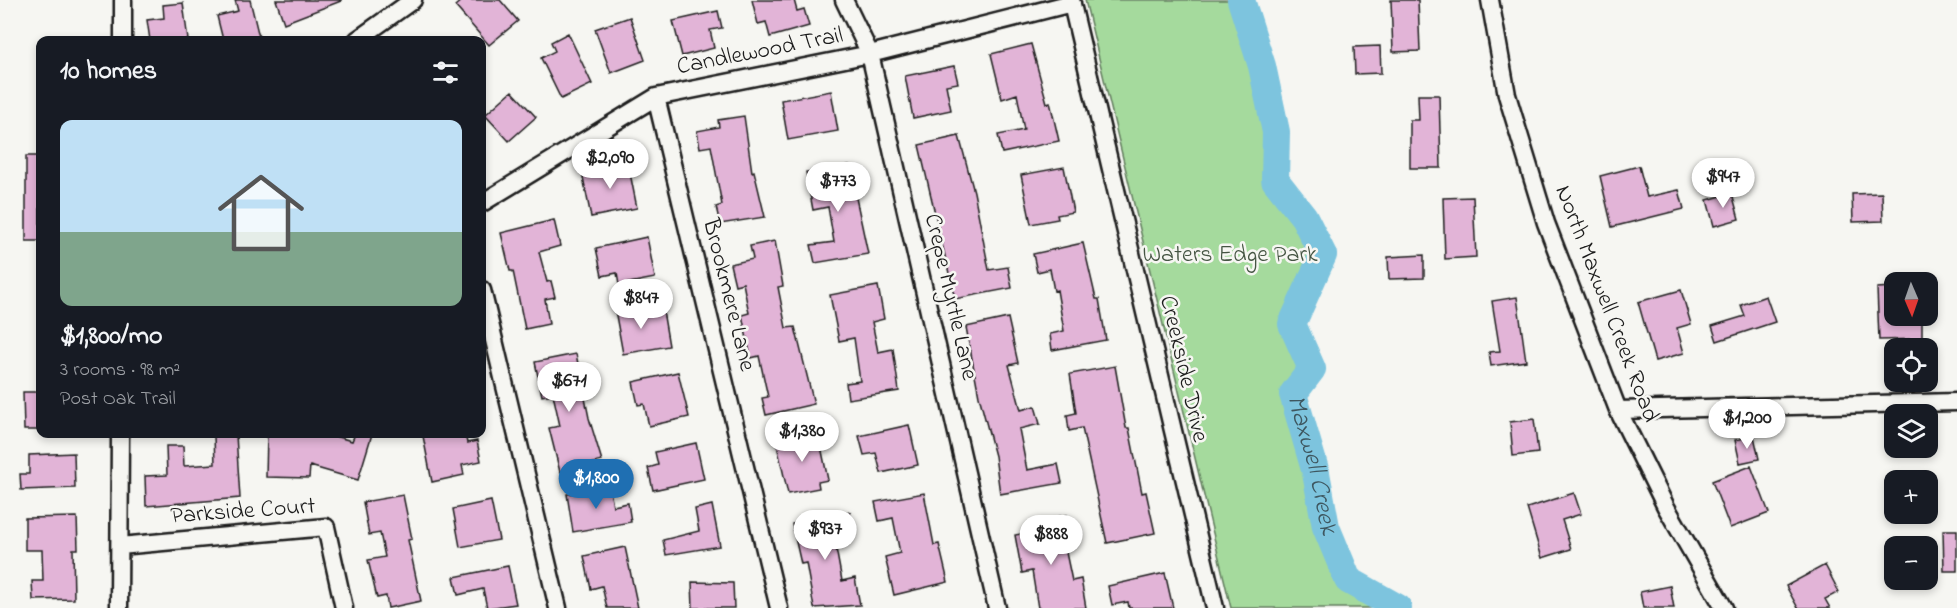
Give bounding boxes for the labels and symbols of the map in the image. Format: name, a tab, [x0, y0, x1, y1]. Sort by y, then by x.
street label: Candlewood Trail	[674, 19, 846, 85]
pin: $2,090	[561, 139, 659, 190]
pin: $947	[1687, 158, 1759, 209]
pin: $773	[802, 162, 874, 213]
street label: North Maxwell Creek Road	[1545, 180, 1668, 428]
street label: Crepe Myrtle Lane	[913, 210, 986, 384]
street label: Brookmere Lane	[692, 214, 764, 375]
park label: Waters Edge Park	[1143, 238, 1318, 273]
north arrow	[1884, 272, 1938, 326]
pin: $847	[605, 279, 677, 330]
street label: Creekside Drive	[1149, 292, 1217, 446]
pin: $671	[533, 362, 605, 413]
water label: Maxwell Creek	[1275, 391, 1347, 543]
pin: $1,200	[1698, 399, 1796, 450]
pin: $1,380	[753, 412, 851, 463]
pin: $1,800	[547, 459, 645, 510]
street label: Parkside Court	[169, 489, 317, 535]
pin: $937	[789, 510, 861, 561]
pin: $888	[1015, 515, 1087, 566]

